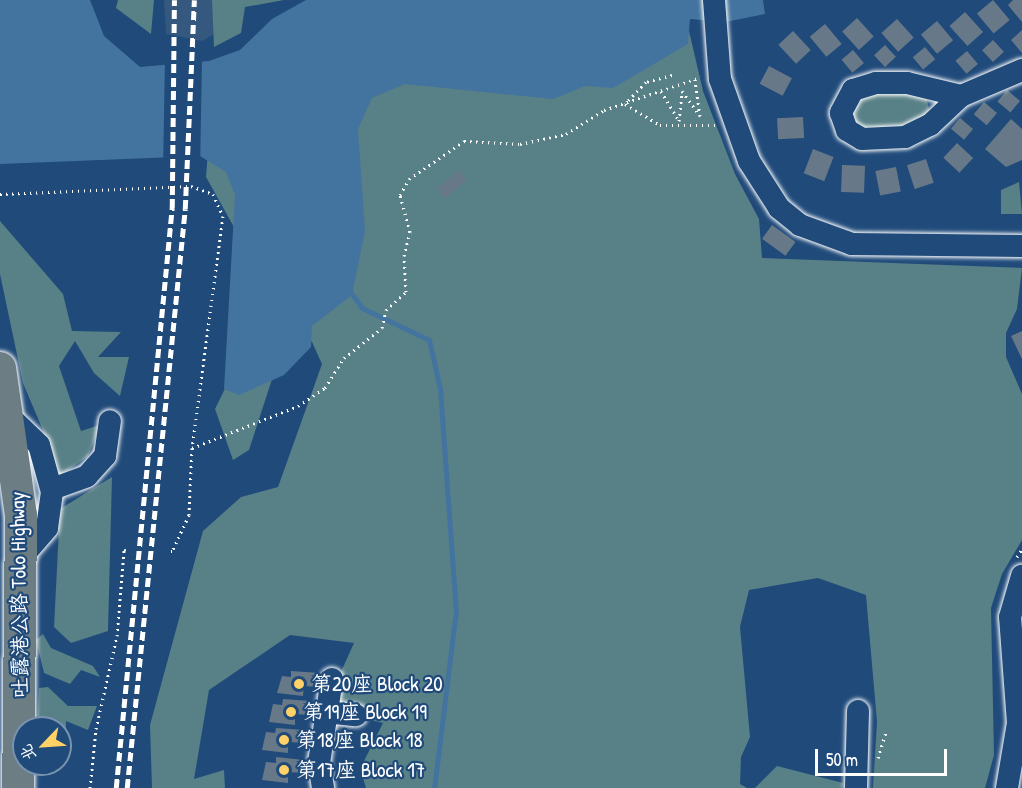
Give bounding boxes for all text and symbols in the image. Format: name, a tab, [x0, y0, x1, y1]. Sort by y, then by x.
street label: 吐露港公路 Tolo Highway	[5, 492, 33, 698]
place label: 第20座 Block 20	[311, 671, 443, 697]
marker: 第20座 Block 20	[292, 677, 306, 691]
place label: 第19座 Block 19	[303, 699, 427, 725]
marker: 第19座 Block 19	[284, 705, 298, 719]
north arrow	[12, 716, 72, 776]
place label: 第18座 Block 18	[296, 727, 423, 753]
marker: 第18座 Block 18	[277, 733, 291, 747]
scale bar	[818, 737, 950, 775]
text: 北	[14, 741, 41, 765]
text: 50 m	[826, 747, 858, 772]
place label: 第17座 Block 17	[296, 757, 425, 783]
marker: 第17座 Block 17	[277, 763, 291, 777]

